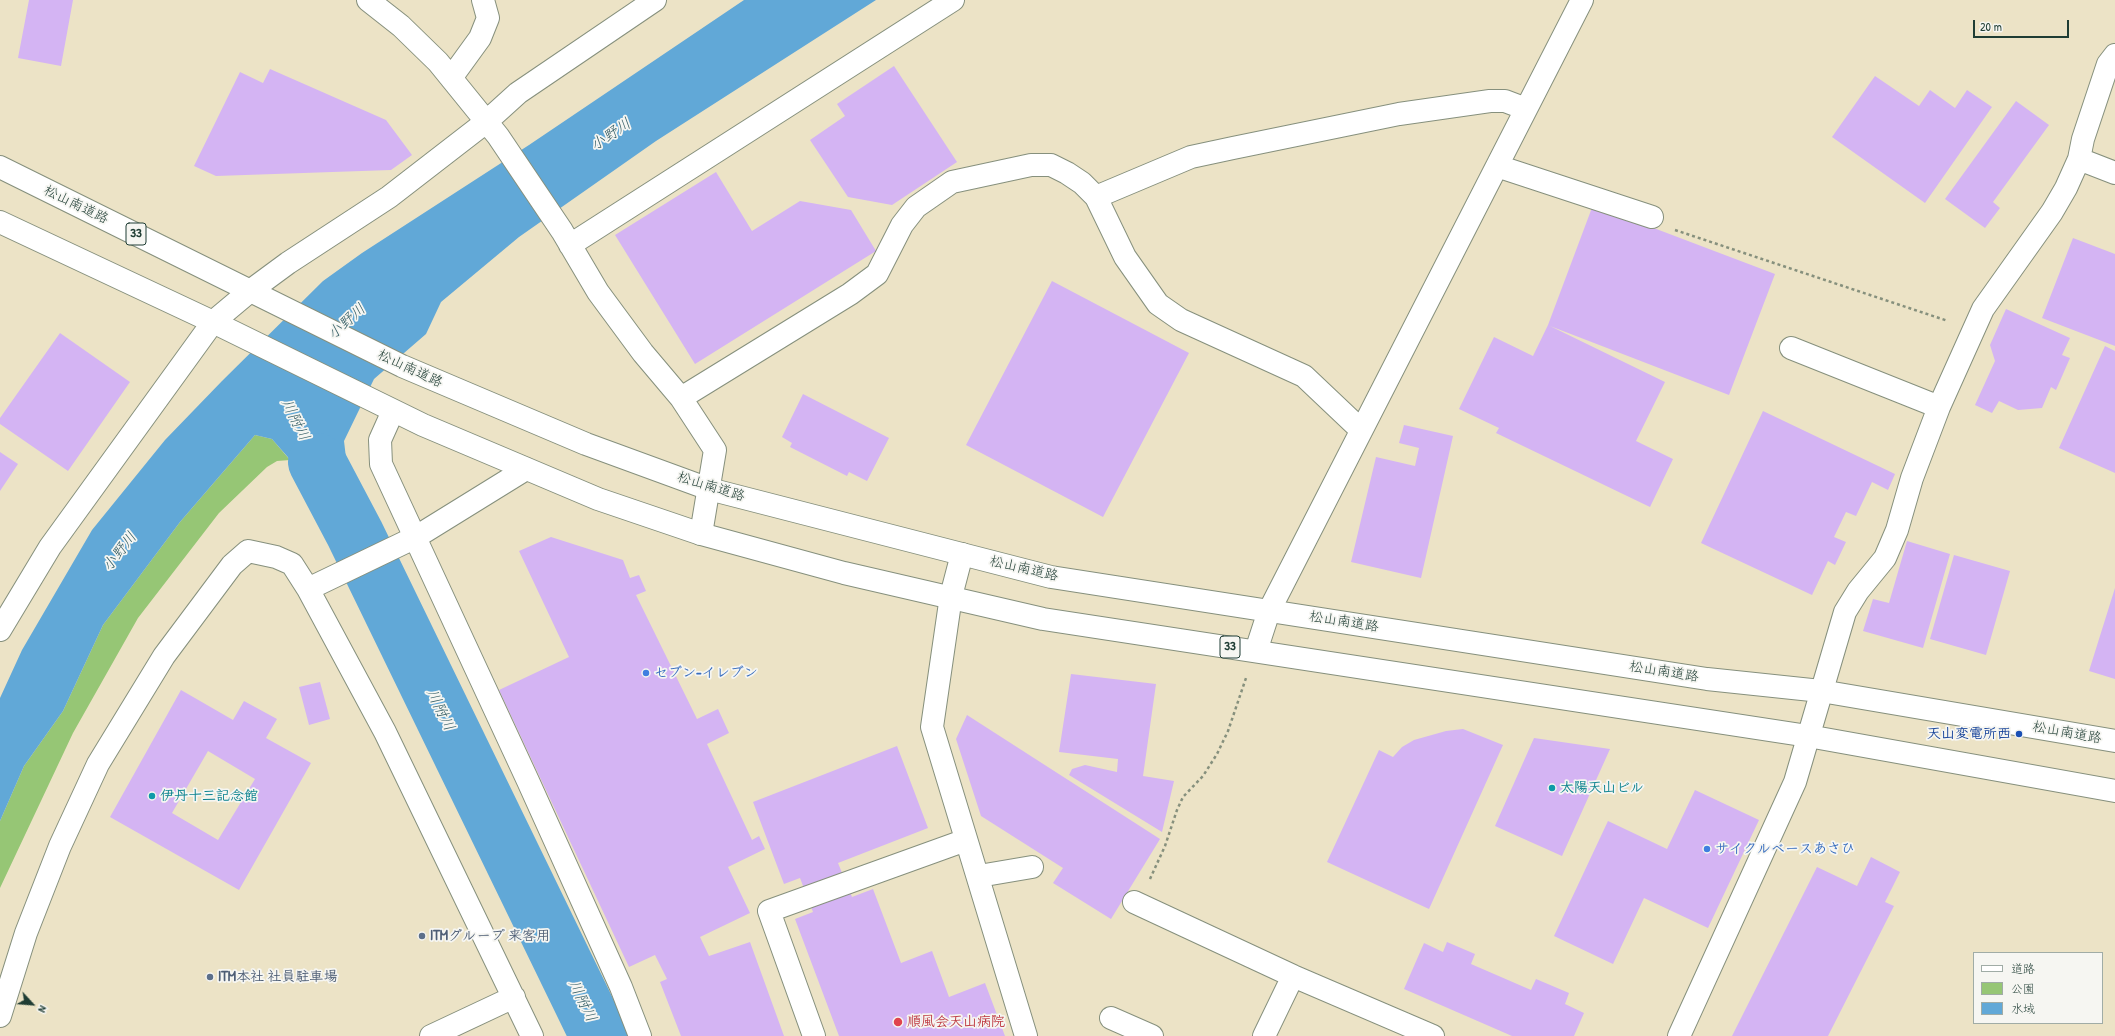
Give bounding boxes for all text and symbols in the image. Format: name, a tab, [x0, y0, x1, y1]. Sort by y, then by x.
scale bar	[1975, 12, 2071, 38]
text: 20 m	[1980, 18, 2002, 35]
water label: 小野川	[587, 115, 635, 155]
street label: 松山南道路	[41, 182, 111, 228]
road number: 33	[126, 223, 146, 245]
water label: 小野川	[324, 300, 370, 344]
street label: 松山南道路	[375, 347, 445, 391]
water label: 川附川	[277, 396, 313, 444]
street label: 松山南道路	[675, 469, 747, 505]
water label: 小野川	[99, 529, 141, 575]
street label: 松山南道路	[988, 553, 1060, 585]
street label: 松山南道路	[1308, 608, 1380, 636]
road number: 33	[1220, 636, 1240, 658]
street label: 松山南道路	[1628, 658, 1700, 686]
place label: セブン-イレブン	[654, 665, 758, 681]
marker: セブン-イレブン	[641, 668, 651, 678]
water label: 川附川	[422, 686, 458, 734]
street label: 松山南道路	[2031, 719, 2103, 747]
place label: 天山変電所西	[1927, 726, 2011, 742]
marker: 天山変電所西	[2014, 729, 2024, 739]
place label: 太陽天山ビル	[1560, 780, 1644, 796]
marker: 太陽天山ビル	[1547, 783, 1557, 793]
place label: 伊丹十三記念館	[160, 788, 258, 804]
marker: 伊丹十三記念館	[147, 791, 157, 801]
place label: サイクルベースあさひ	[1715, 841, 1855, 857]
marker: サイクルベースあさひ	[1702, 844, 1712, 854]
place label: ITMグループ 来客用	[430, 928, 550, 944]
marker: ITMグループ 来客用	[417, 931, 427, 941]
legend	[1973, 952, 2103, 1024]
text: 道路	[2011, 960, 2035, 977]
place label: ITM本社 社員駐車場	[218, 969, 337, 985]
marker: ITM本社 社員駐車場	[205, 972, 215, 982]
water label: 川附川	[564, 977, 600, 1025]
text: 公園	[2011, 980, 2035, 997]
north arrow	[12, 984, 52, 1024]
text: 水域	[2011, 1000, 2035, 1017]
text: N	[35, 1004, 50, 1015]
place label: 順風会天山病院	[907, 1014, 1005, 1030]
marker: 順風会天山病院	[892, 1016, 904, 1028]

